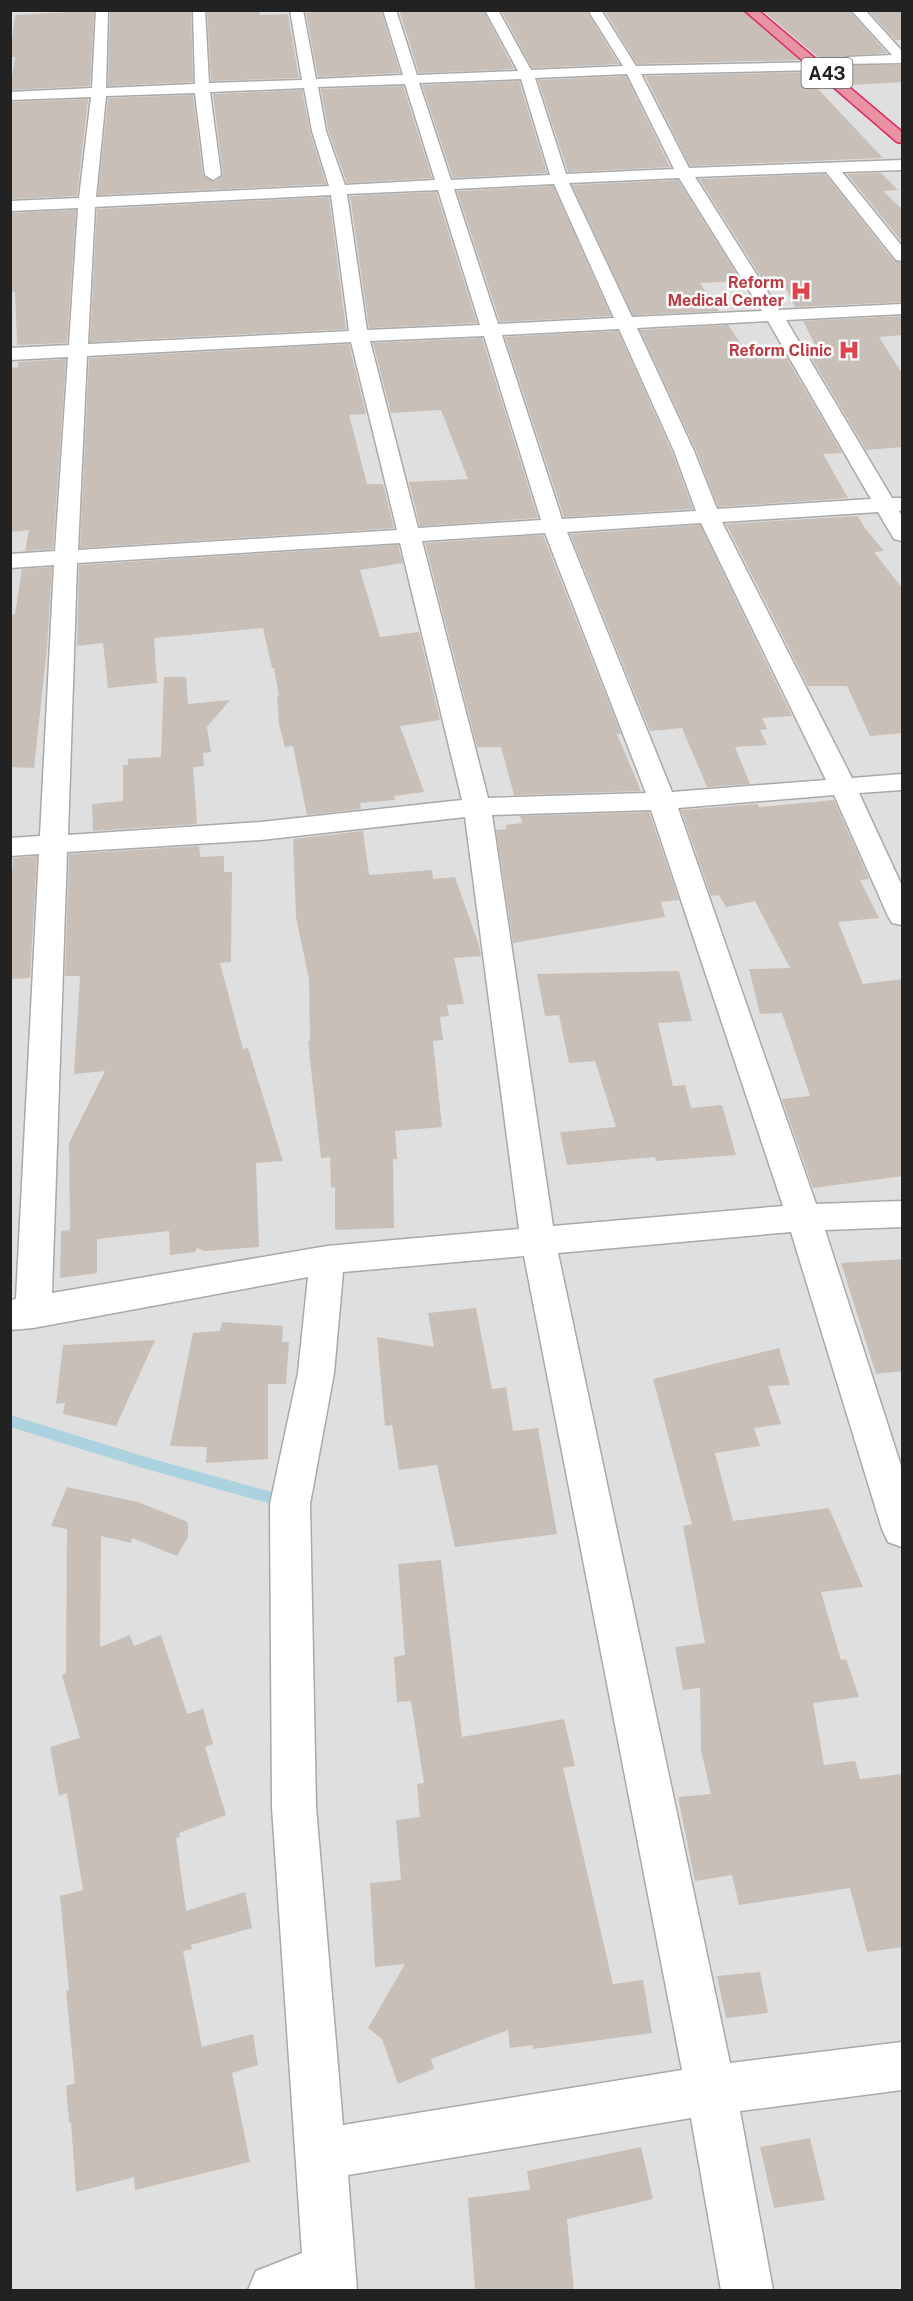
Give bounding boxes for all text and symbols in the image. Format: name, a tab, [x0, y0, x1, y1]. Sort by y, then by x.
road number: A43	[802, 58, 852, 88]
place label: Reform Medical Center	[667, 273, 784, 310]
hospital icon: Reform Medical Center	[789, 279, 813, 303]
hospital icon: Reform Clinic	[837, 338, 861, 362]
place label: Reform Clinic	[729, 341, 832, 360]

